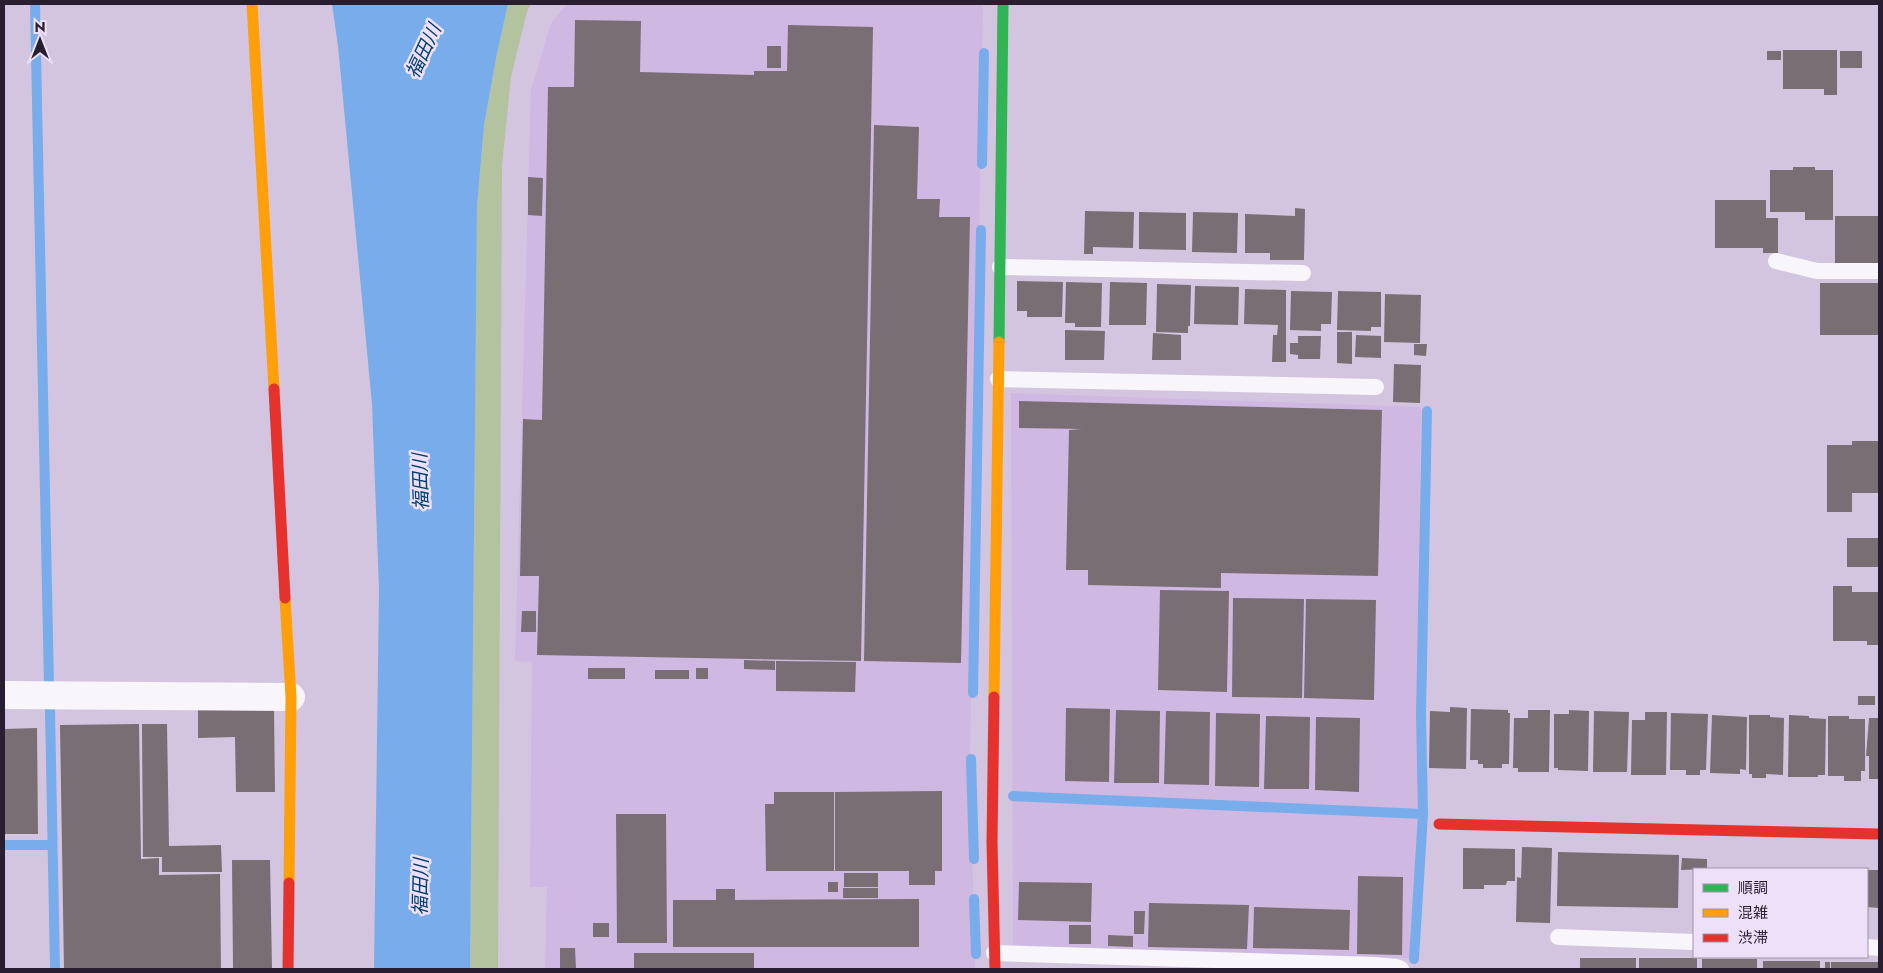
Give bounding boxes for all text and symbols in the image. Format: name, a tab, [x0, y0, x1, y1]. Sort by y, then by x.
north arrow	[15, 15, 65, 65]
text: N	[34, 17, 46, 37]
water label: 福田川	[399, 18, 449, 83]
water label: 福田川	[406, 451, 435, 511]
water label: 福田川	[407, 856, 435, 916]
legend	[1693, 868, 1868, 958]
text: 順調	[1738, 877, 1768, 899]
text: 混雑	[1738, 902, 1768, 924]
text: 渋滞	[1738, 927, 1768, 949]

